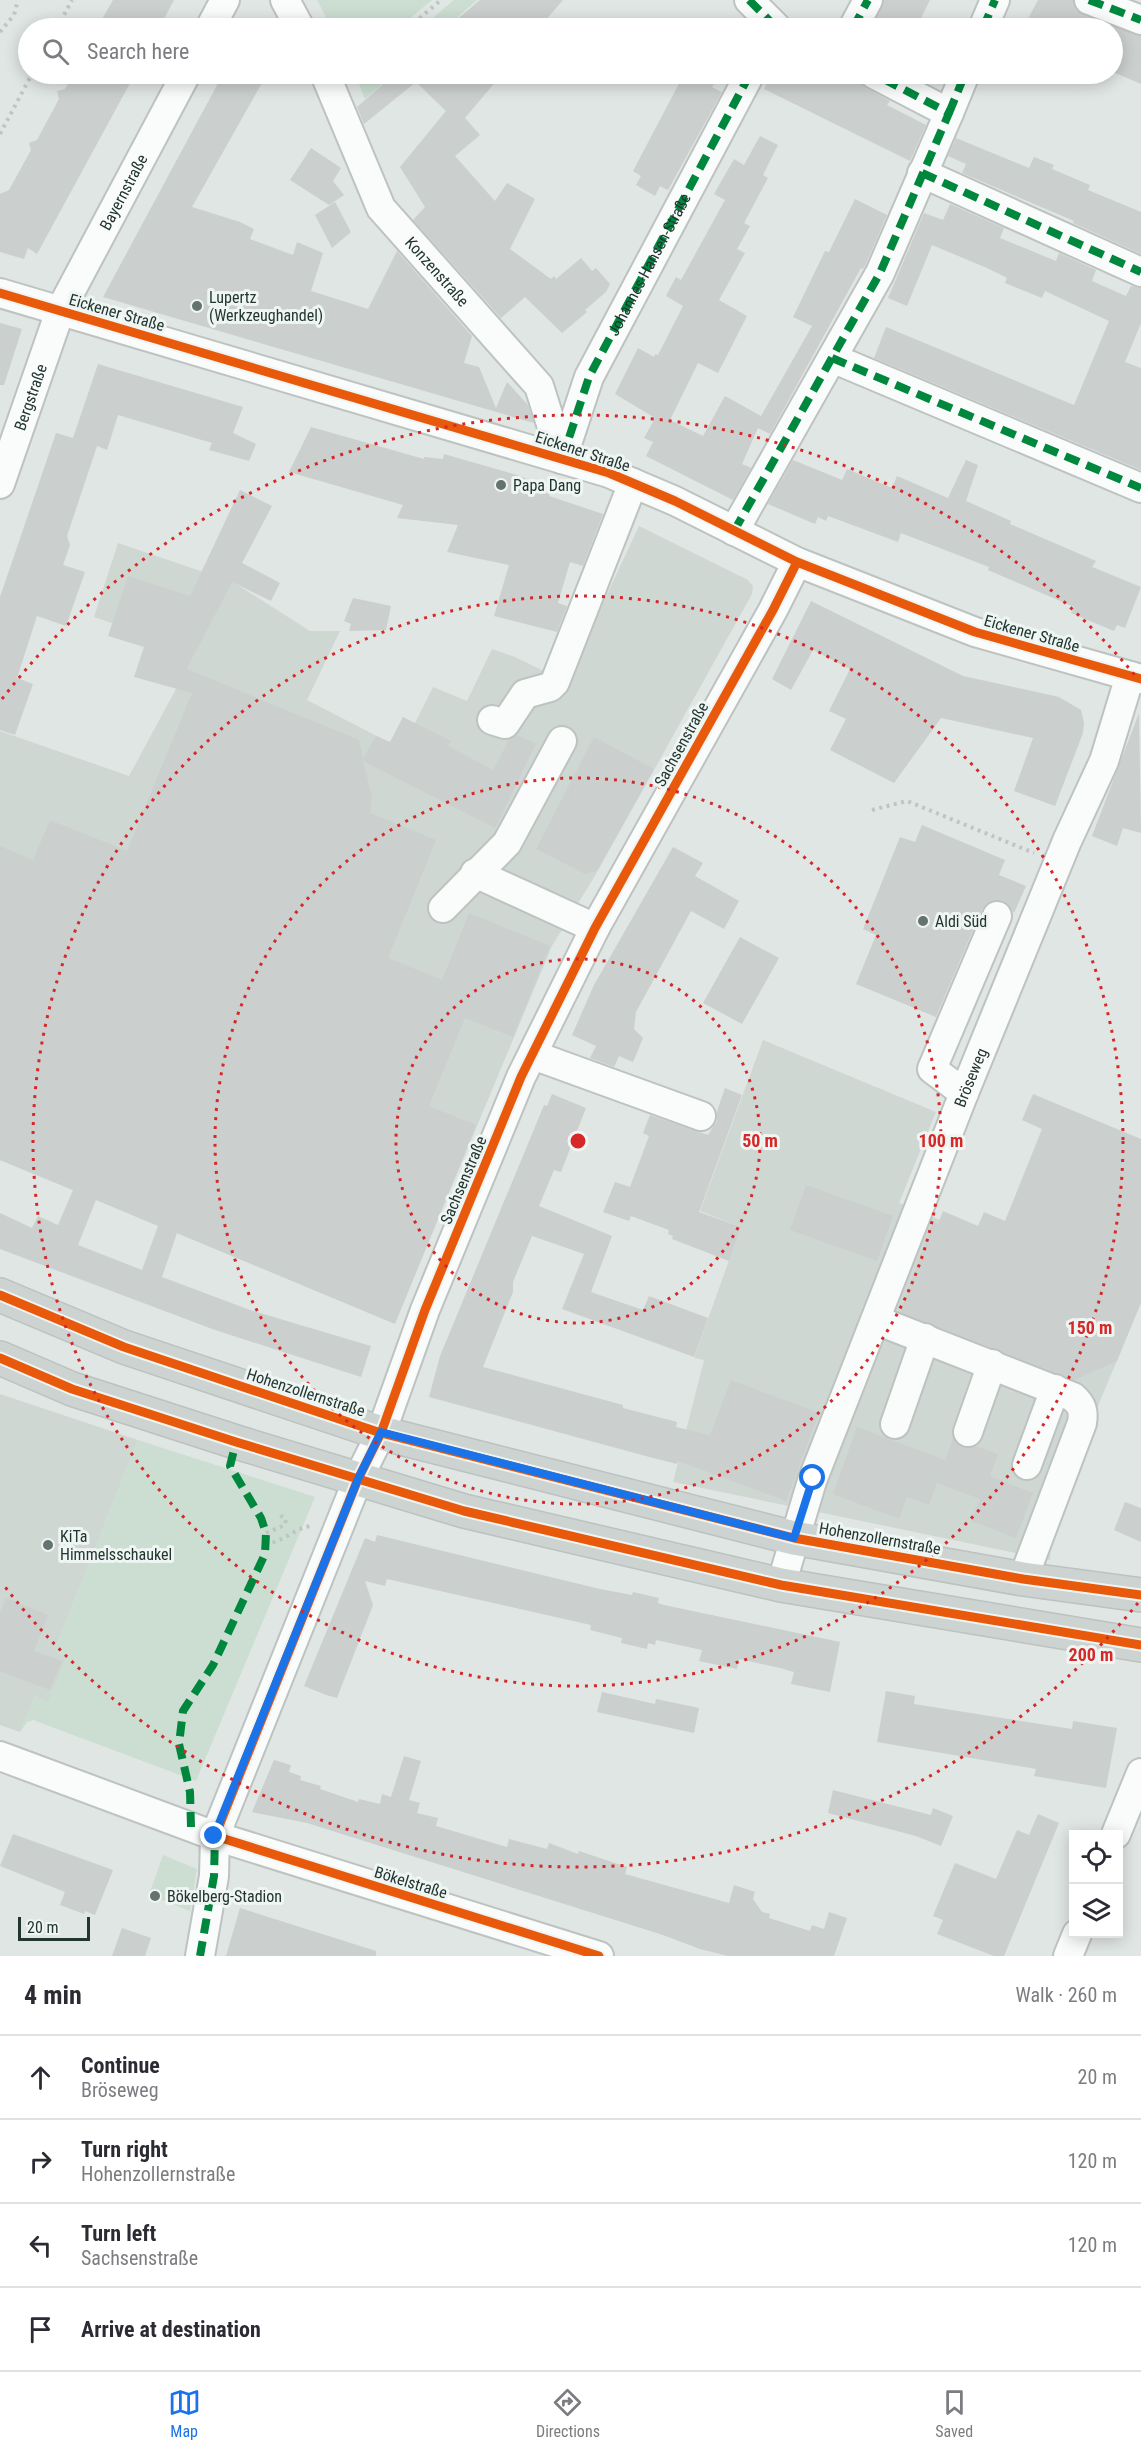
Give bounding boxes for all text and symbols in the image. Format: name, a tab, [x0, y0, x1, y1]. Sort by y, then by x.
search box	[18, 18, 1123, 84]
icon: search	[39, 35, 72, 68]
text: Search here	[87, 39, 189, 64]
street label: Bayernstraße	[96, 151, 152, 233]
street label: Johannes-Hansen-Straße	[604, 190, 695, 339]
street label: Konzenstraße	[401, 233, 473, 310]
place label: Lupertz (Werkzeughandel)	[209, 288, 323, 325]
street label: Eickener Straße	[67, 290, 167, 335]
marker: Lupertz (Werkzeughandel)	[190, 299, 204, 313]
street label: Bergstraße	[10, 362, 51, 433]
street label: Eickener Straße	[533, 427, 633, 476]
place label: Papa Dang	[513, 476, 581, 495]
marker: Papa Dang	[494, 478, 508, 492]
street label: Eickener Straße	[982, 611, 1082, 656]
street label: Sachsenstraße	[650, 699, 712, 790]
place label: Aldi Süd	[935, 912, 987, 931]
marker: Aldi Süd	[916, 914, 930, 928]
street label: Bröseweg	[950, 1045, 991, 1110]
text: 50 m	[742, 1130, 778, 1151]
text: 100 m	[919, 1130, 963, 1151]
centre of rings	[568, 1131, 588, 1151]
street label: Sachsenstraße	[436, 1133, 491, 1227]
text: 150 m	[1068, 1317, 1112, 1338]
street label: Hohenzollernstraße	[244, 1364, 367, 1421]
route start	[799, 1464, 825, 1490]
street label: Hohenzollernstraße	[817, 1518, 942, 1559]
place label: KiTa Himmelsschaukel	[60, 1527, 172, 1564]
marker: KiTa Himmelsschaukel	[41, 1538, 55, 1552]
text: 200 m	[1069, 1644, 1113, 1665]
route end	[200, 1822, 226, 1848]
map controls	[1069, 1830, 1123, 1938]
button: locate	[1069, 1830, 1123, 1884]
street label: Bökelstraße	[372, 1862, 450, 1903]
button: layers	[1069, 1884, 1123, 1938]
place label: Bökelberg-Stadion	[167, 1887, 282, 1906]
marker: Bökelberg-Stadion	[148, 1889, 162, 1903]
scale bar	[18, 1914, 90, 1942]
text: 20 m	[27, 1918, 59, 1937]
text: 4 min	[24, 1980, 82, 2010]
text: Walk · 260 m	[1016, 1983, 1117, 2007]
text: Continue	[81, 2053, 160, 2078]
icon: ahead	[24, 2061, 57, 2094]
text: 20 m	[1078, 2065, 1117, 2089]
text: Bröseweg	[81, 2078, 159, 2102]
text: Turn right	[81, 2137, 168, 2162]
icon: right	[24, 2145, 57, 2178]
text: 120 m	[1068, 2149, 1117, 2173]
text: Hohenzollernstraße	[81, 2162, 235, 2186]
text: Turn left	[81, 2221, 156, 2246]
icon: left	[24, 2229, 57, 2262]
text: 120 m	[1068, 2233, 1117, 2257]
text: Sachsenstraße	[81, 2246, 198, 2270]
icon: arrive	[24, 2313, 57, 2346]
text: Arrive at destination	[81, 2317, 261, 2342]
tab: Map	[168, 2386, 201, 2441]
tab: Directions	[536, 2386, 600, 2441]
tab: Saved	[935, 2386, 973, 2441]

